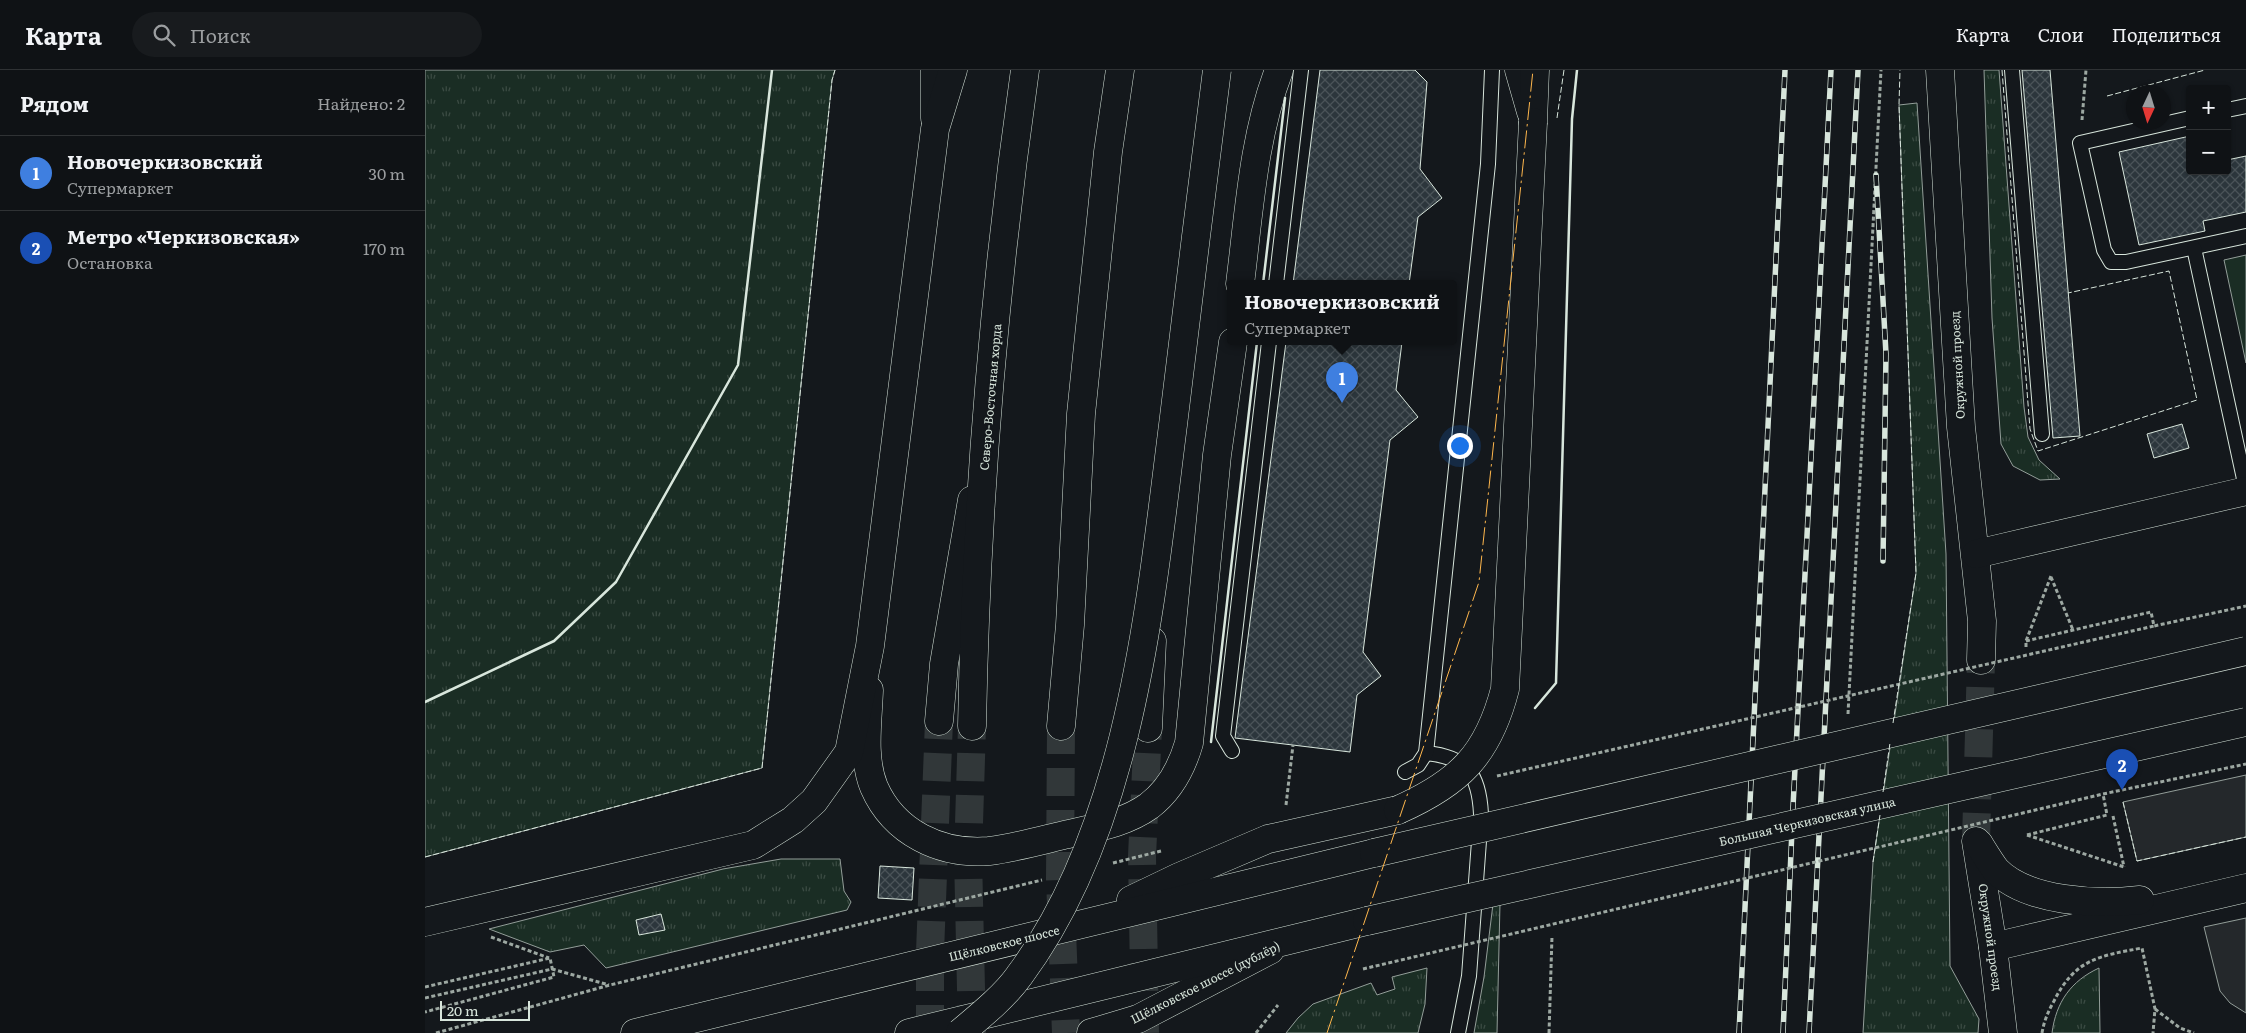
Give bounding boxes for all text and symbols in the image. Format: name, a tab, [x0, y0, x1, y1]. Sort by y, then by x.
search box	[132, 12, 482, 57]
text: Карта	[25, 17, 102, 52]
icon: search	[150, 21, 178, 49]
text: Поиск	[190, 21, 251, 49]
text: Карта	[1956, 21, 2010, 48]
text: Слои	[2038, 21, 2084, 48]
text: Поделиться	[2112, 21, 2221, 48]
north arrow	[2126, 85, 2171, 130]
map controls	[2186, 85, 2231, 175]
button: +	[2186, 85, 2231, 130]
text: Рядом	[20, 87, 89, 118]
text: Найдено: 2	[317, 91, 405, 115]
button: −	[2186, 130, 2231, 175]
text: Новочеркизовский	[67, 147, 263, 175]
text: 1	[33, 161, 39, 185]
text: 30 m	[368, 161, 405, 185]
text: Супермаркет	[67, 175, 173, 199]
text: Метро «Черкизовская»	[67, 222, 300, 250]
text: 2	[32, 236, 40, 260]
text: 170 m	[363, 236, 405, 260]
text: Остановка	[67, 250, 153, 274]
popup	[1227, 280, 1457, 345]
text: Новочеркизовский	[1244, 287, 1440, 315]
street label: Окружной проезд	[1945, 311, 1969, 419]
text: Супермаркет	[1244, 315, 1350, 339]
street label: Северо-Восточная хорда	[975, 322, 1005, 471]
pin: 1	[1326, 362, 1358, 403]
your location	[1447, 433, 1473, 459]
pin: 2	[2106, 749, 2138, 790]
street label: Большая Черкизовская улица	[1717, 792, 1898, 850]
street label: Окружной проезд	[1975, 882, 2007, 992]
street label: Щёлковское шоссе	[947, 921, 1061, 965]
street label: Щёлковское шоссе (дублёр)	[1127, 936, 1283, 1028]
scale bar	[440, 998, 530, 1021]
text: 20 m	[447, 1000, 479, 1020]

